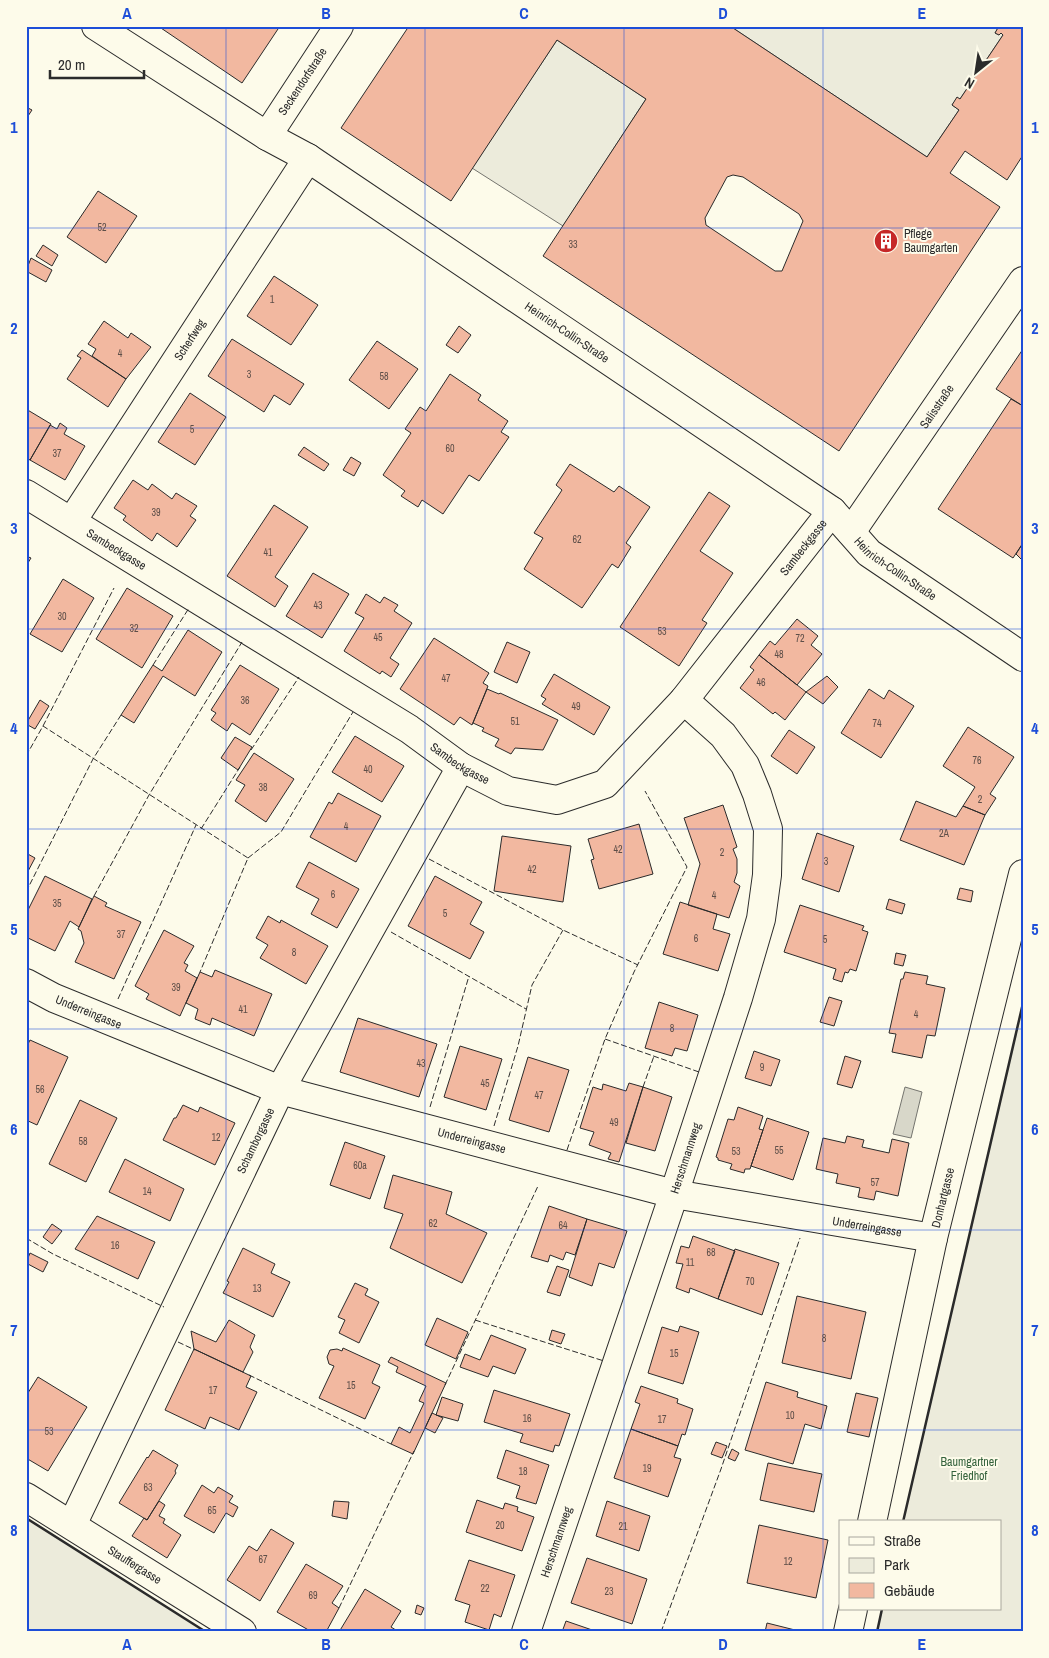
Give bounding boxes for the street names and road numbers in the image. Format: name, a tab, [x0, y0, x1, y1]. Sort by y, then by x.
street label: Seckendorfstraße	[275, 45, 331, 119]
street label: Heinrich-Collin-Straße	[522, 298, 612, 367]
street label: Scherfweg	[170, 316, 209, 364]
street label: Salisstraße	[916, 382, 958, 432]
street label: Sambeckgasse	[776, 516, 831, 579]
street label: Sambeckgasse	[83, 525, 149, 574]
street label: Heinrich-Collin-Straße	[850, 533, 940, 604]
street label: Sambeckgasse	[427, 739, 492, 788]
street label: Underreingasse	[53, 991, 124, 1033]
street label: Schamborgasse	[233, 1105, 278, 1176]
street label: Herschmannweg	[667, 1120, 705, 1196]
street label: Underreingasse	[436, 1124, 508, 1157]
street label: Donhartgasse	[928, 1166, 958, 1229]
street label: Underreingasse	[831, 1213, 903, 1241]
street label: Herschmannweg	[537, 1504, 576, 1580]
street label: Stauffergasse	[105, 1542, 165, 1588]

